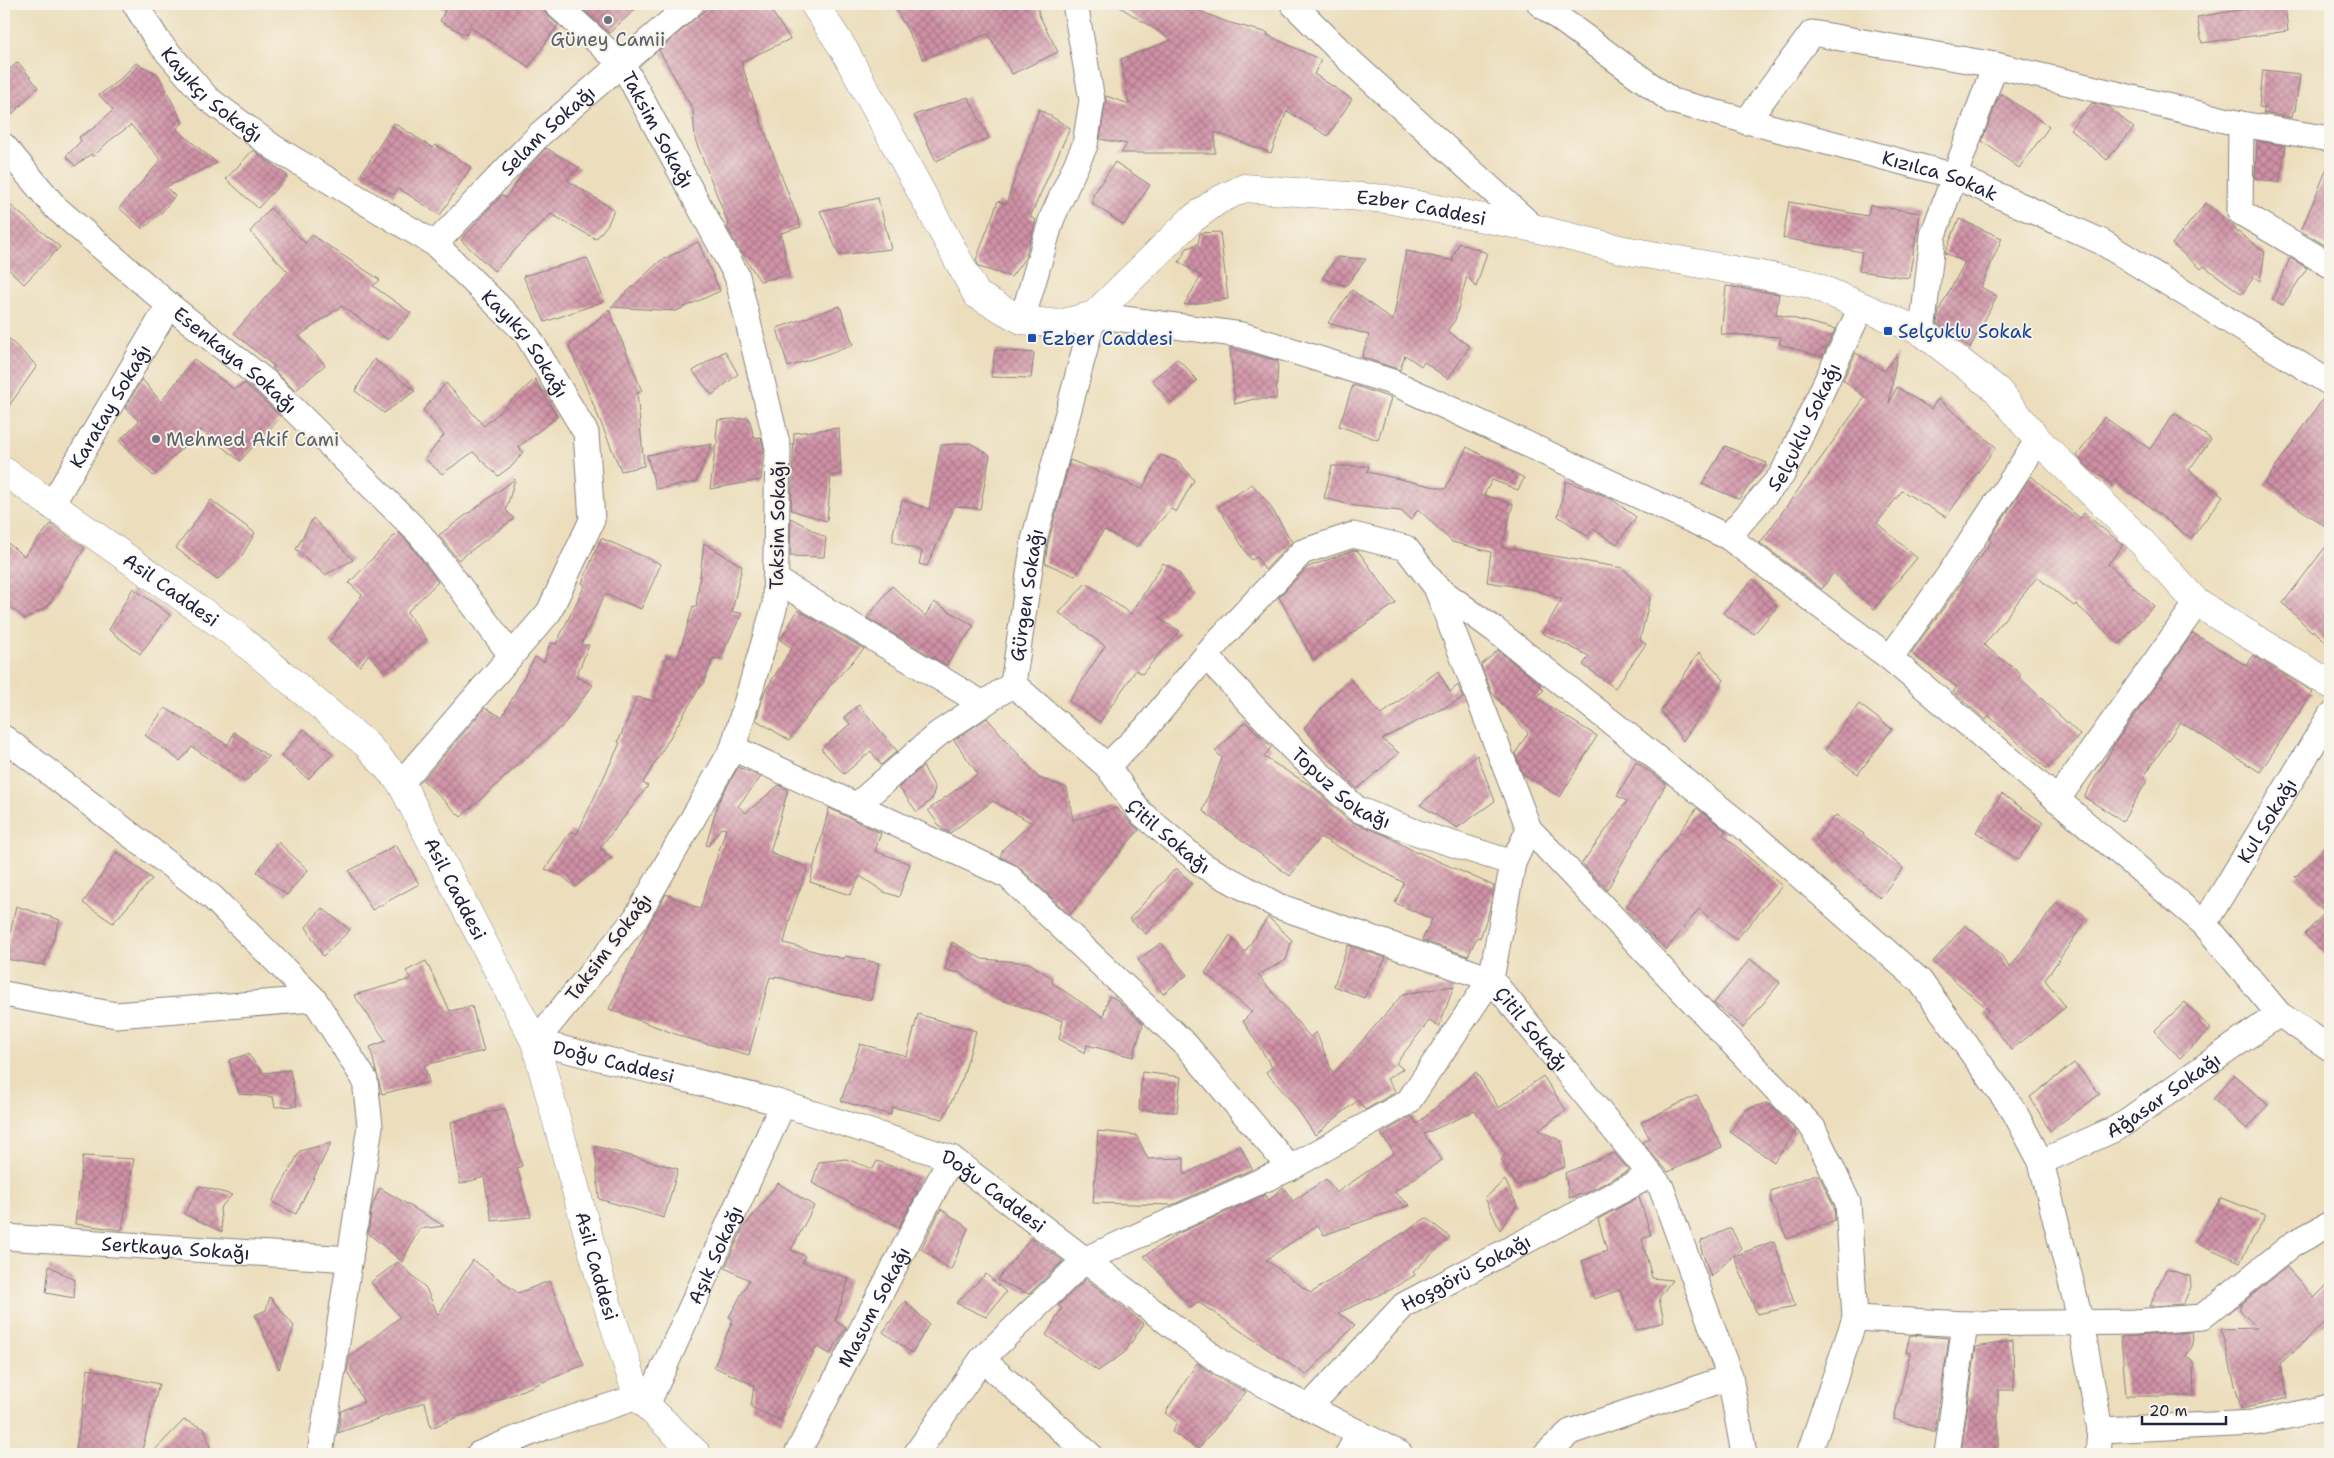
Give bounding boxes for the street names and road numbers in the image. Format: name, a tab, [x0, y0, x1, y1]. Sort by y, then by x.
street label: Kayıkçı Sokağı	[155, 42, 268, 148]
street label: Taksim Sokağı	[616, 67, 699, 193]
street label: Selam Sokağı	[495, 80, 601, 181]
street label: Kızılca Sokak	[1879, 145, 2002, 207]
street label: Ezber Caddesi	[1356, 185, 1488, 231]
street label: Kayıkçı Sokağı	[476, 284, 574, 403]
street label: Esenkaya Sokağı	[168, 301, 303, 419]
street label: Karatay Sokağı	[64, 340, 156, 473]
street label: Selçuklu Sokağı	[1762, 359, 1846, 497]
street label: Taksim Sokağı	[764, 460, 791, 590]
street label: Gürgen Sokağı	[1004, 526, 1050, 663]
street label: Asil Caddesi	[118, 547, 224, 632]
street label: Topuz Sokağı	[1286, 742, 1394, 834]
street label: Kul Sokağı	[2232, 774, 2302, 868]
street label: Çitil Sokağı	[1121, 794, 1214, 880]
street label: Asil Caddesi	[418, 833, 492, 944]
street label: Taksim Sokağı	[560, 888, 657, 1006]
street label: Çitil Sokağı	[1489, 982, 1573, 1077]
street label: Doğu Caddesi	[550, 1035, 677, 1089]
street label: Ağasar Sokağı	[2103, 1047, 2226, 1144]
street label: Doğu Caddesi	[939, 1144, 1051, 1239]
street label: Aşık Sokağı	[682, 1202, 749, 1308]
street label: Asil Caddesi	[569, 1209, 624, 1324]
street label: Hoşgörü Sokağı	[1397, 1229, 1535, 1317]
street label: Sertkaya Sokağı	[101, 1231, 250, 1266]
street label: Masum Sokağı	[832, 1242, 916, 1372]

